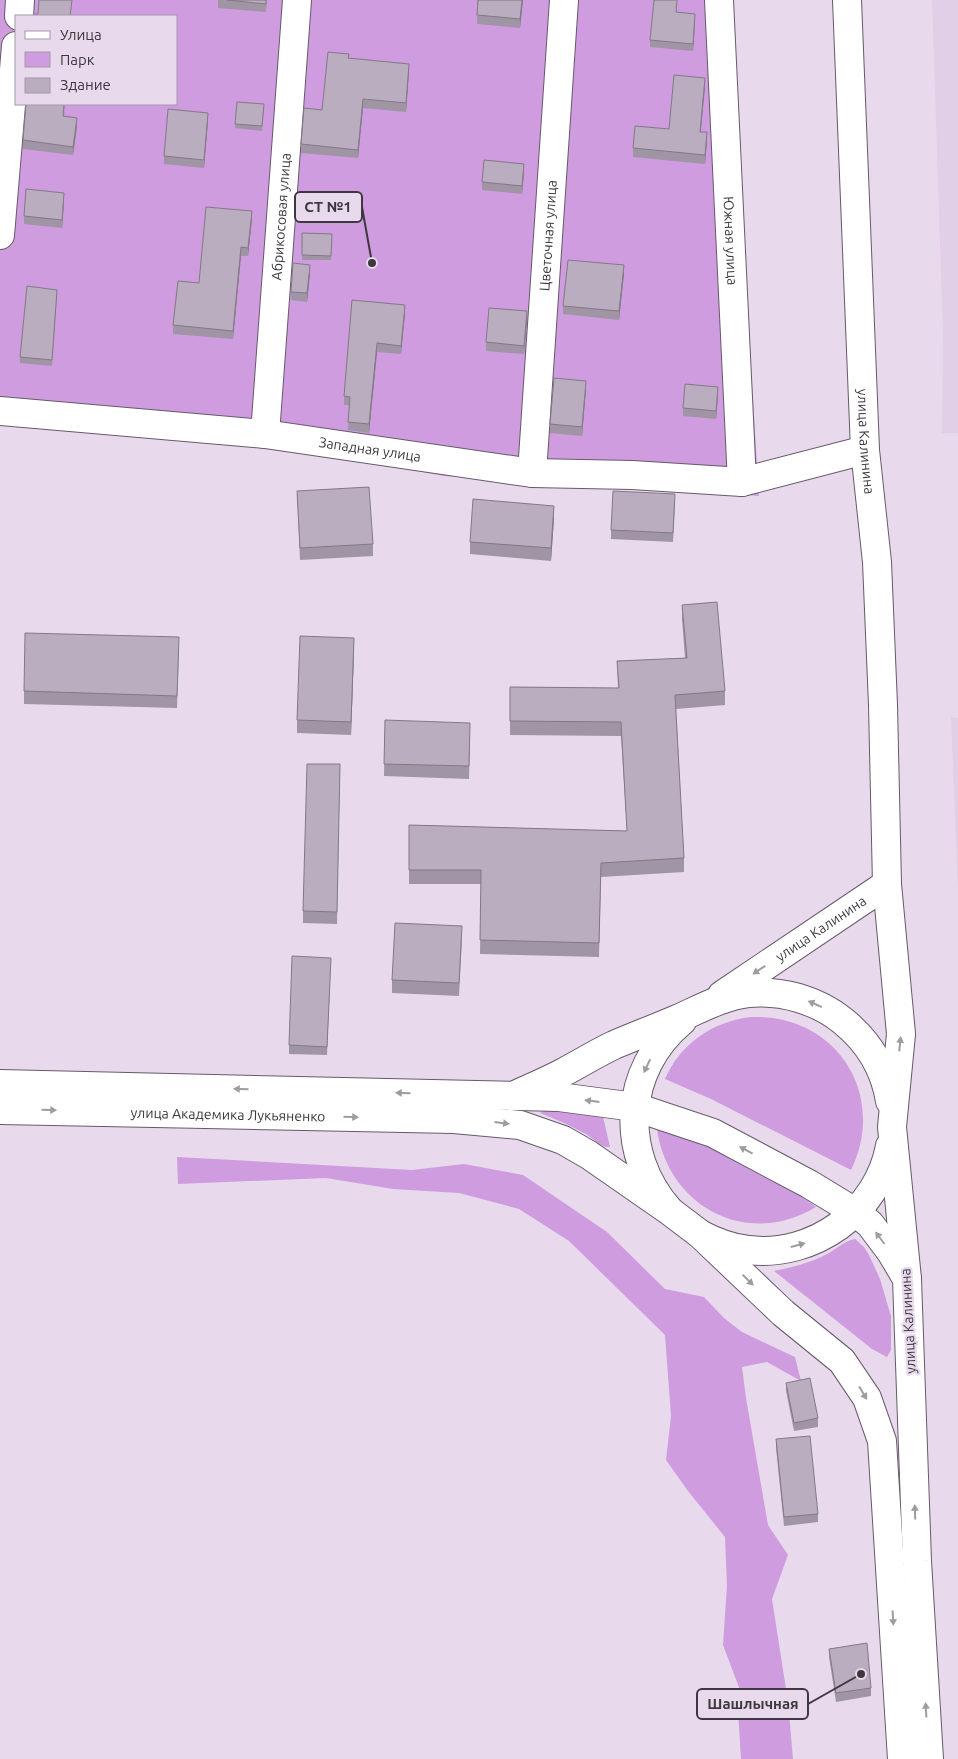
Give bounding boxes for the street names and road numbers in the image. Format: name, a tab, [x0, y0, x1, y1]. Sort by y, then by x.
street label: Абрикосовая улица	[268, 152, 294, 281]
street label: Цветочная улица	[536, 179, 560, 292]
street label: Южная улица	[720, 196, 741, 286]
street label: улица Калинина	[855, 389, 878, 495]
street label: Западная улица	[318, 434, 422, 465]
street label: улица Калинина	[772, 892, 869, 965]
street label: улица Академика Лукьяненко	[130, 1105, 326, 1124]
street label: улица Калинина	[897, 1268, 919, 1374]

